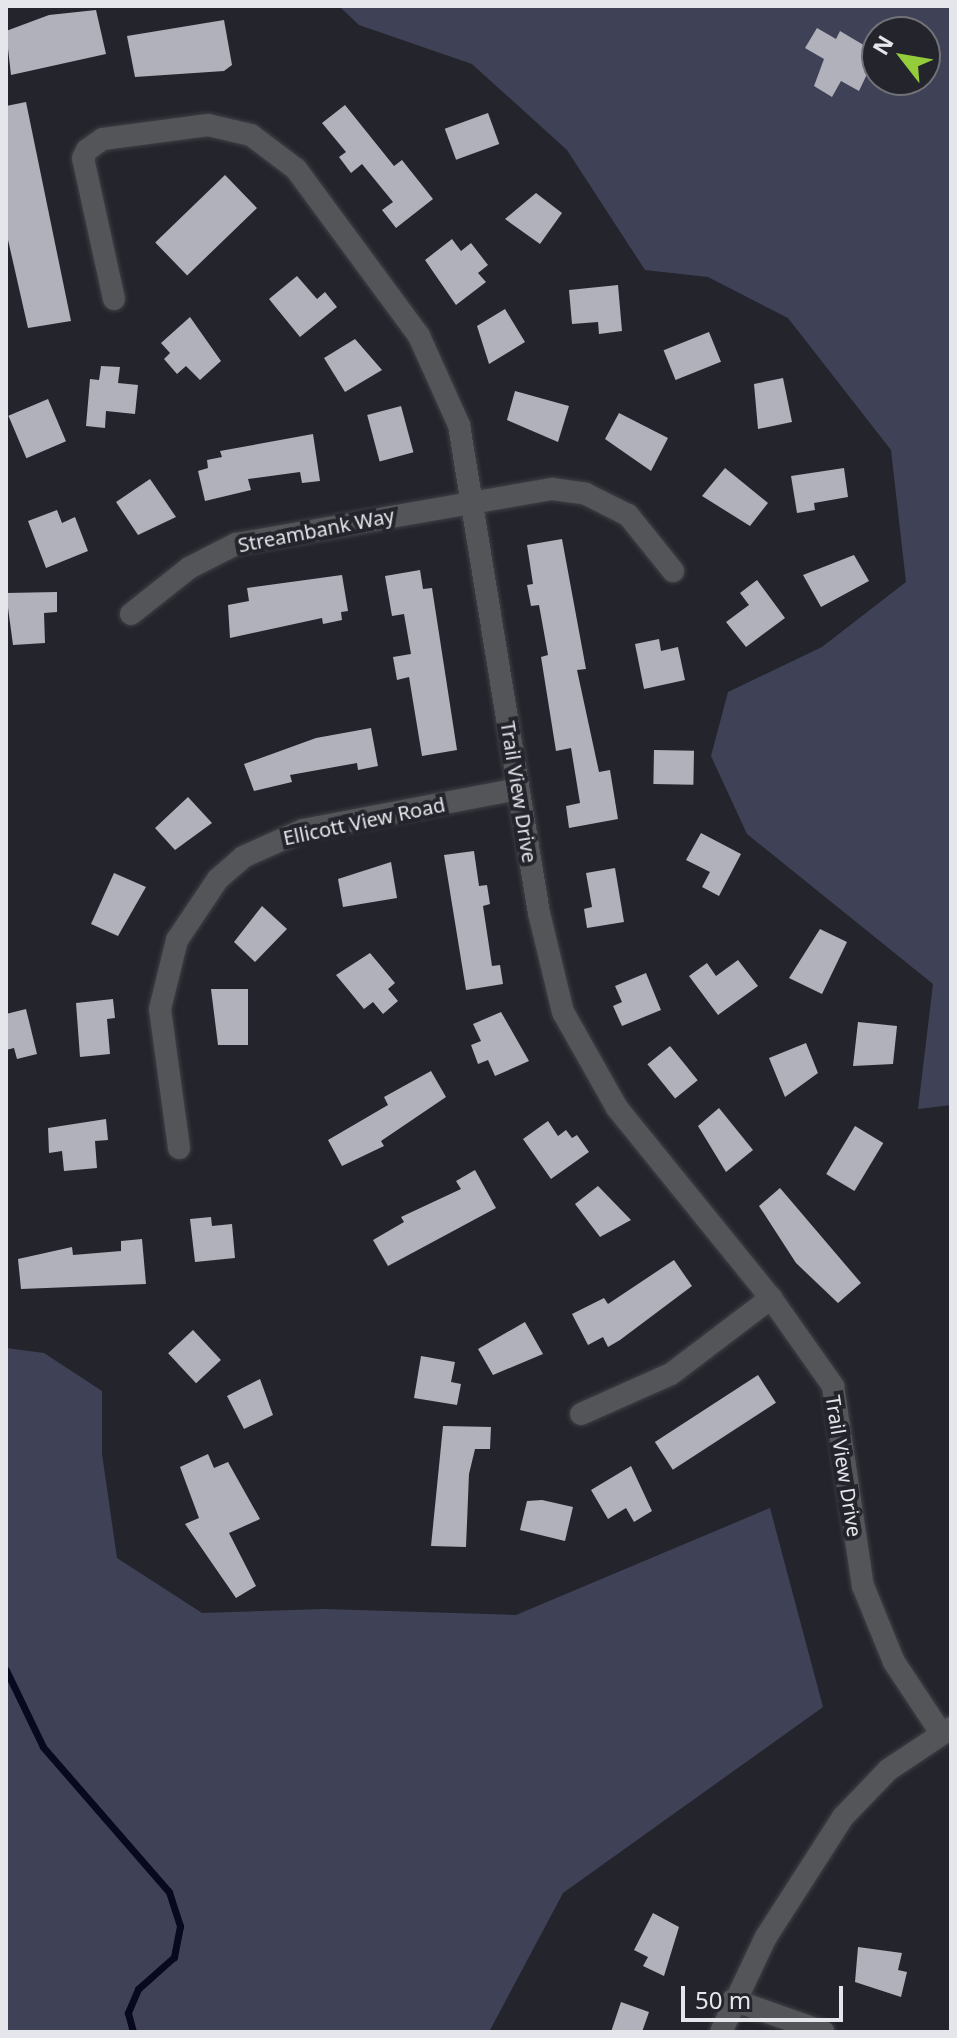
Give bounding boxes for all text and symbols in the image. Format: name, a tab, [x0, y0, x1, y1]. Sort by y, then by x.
north arrow	[861, 16, 941, 96]
text: N	[865, 29, 900, 60]
street label: Streambank Way	[236, 503, 396, 557]
street label: Trail View Drive	[496, 719, 542, 865]
street label: Ellicott View Road	[281, 792, 447, 850]
street label: Trail View Drive	[821, 1393, 867, 1539]
scale bar	[685, 1970, 847, 2020]
text: 50 m	[695, 1983, 751, 2016]

